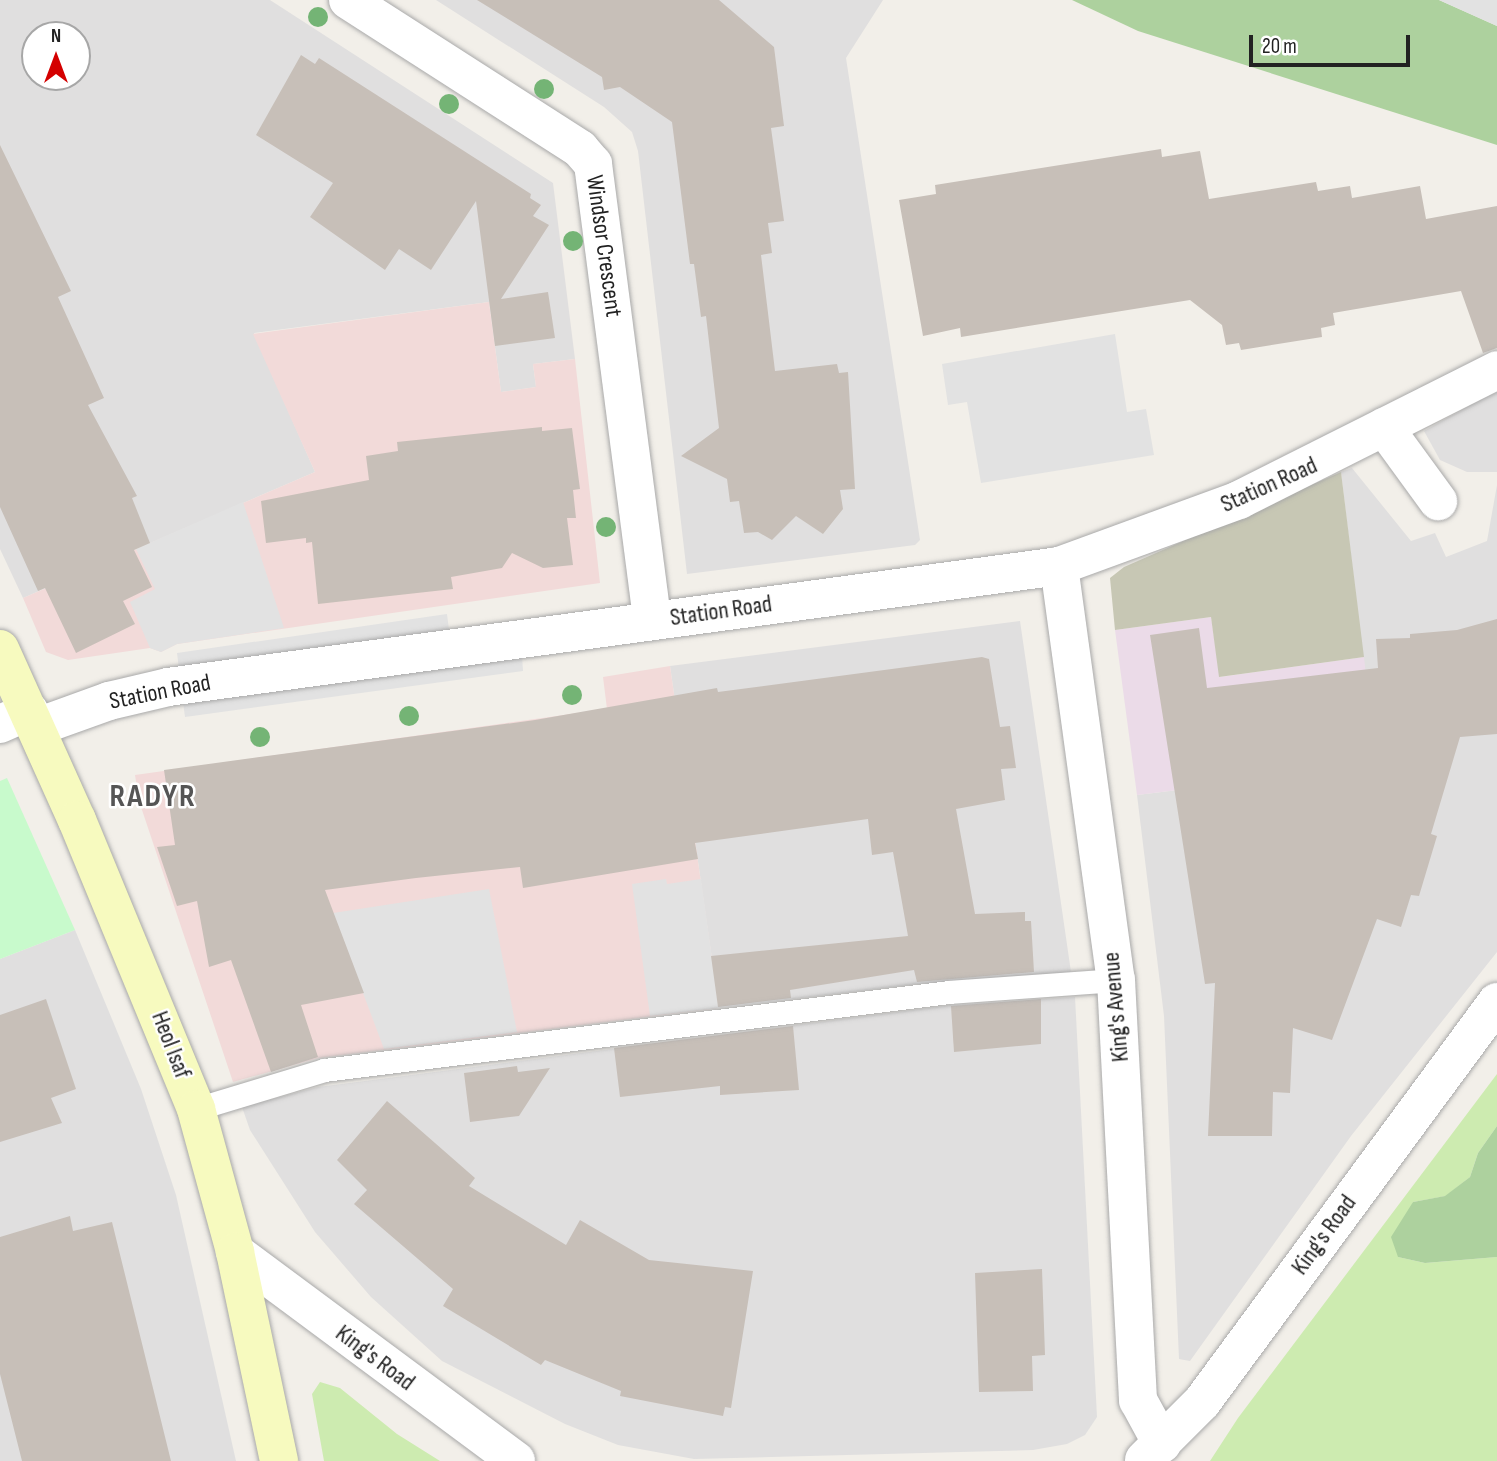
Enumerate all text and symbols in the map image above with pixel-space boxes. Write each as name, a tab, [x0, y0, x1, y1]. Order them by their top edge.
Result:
north arrow	[21, 21, 91, 91]
scale bar	[1252, 21, 1413, 65]
text: N	[51, 25, 61, 48]
text: 20 m	[1262, 34, 1297, 59]
street label: Windsor Crescent	[580, 173, 628, 319]
street label: Station Road	[1216, 451, 1322, 519]
street label: Station Road	[668, 590, 774, 632]
street label: Station Road	[107, 668, 213, 716]
district label: RADYR	[110, 778, 196, 816]
street label: King's Avenue	[1097, 951, 1135, 1063]
street label: Heol Isaf	[145, 1007, 197, 1083]
street label: King's Road	[1285, 1190, 1363, 1280]
street label: King's Road	[330, 1319, 420, 1397]

